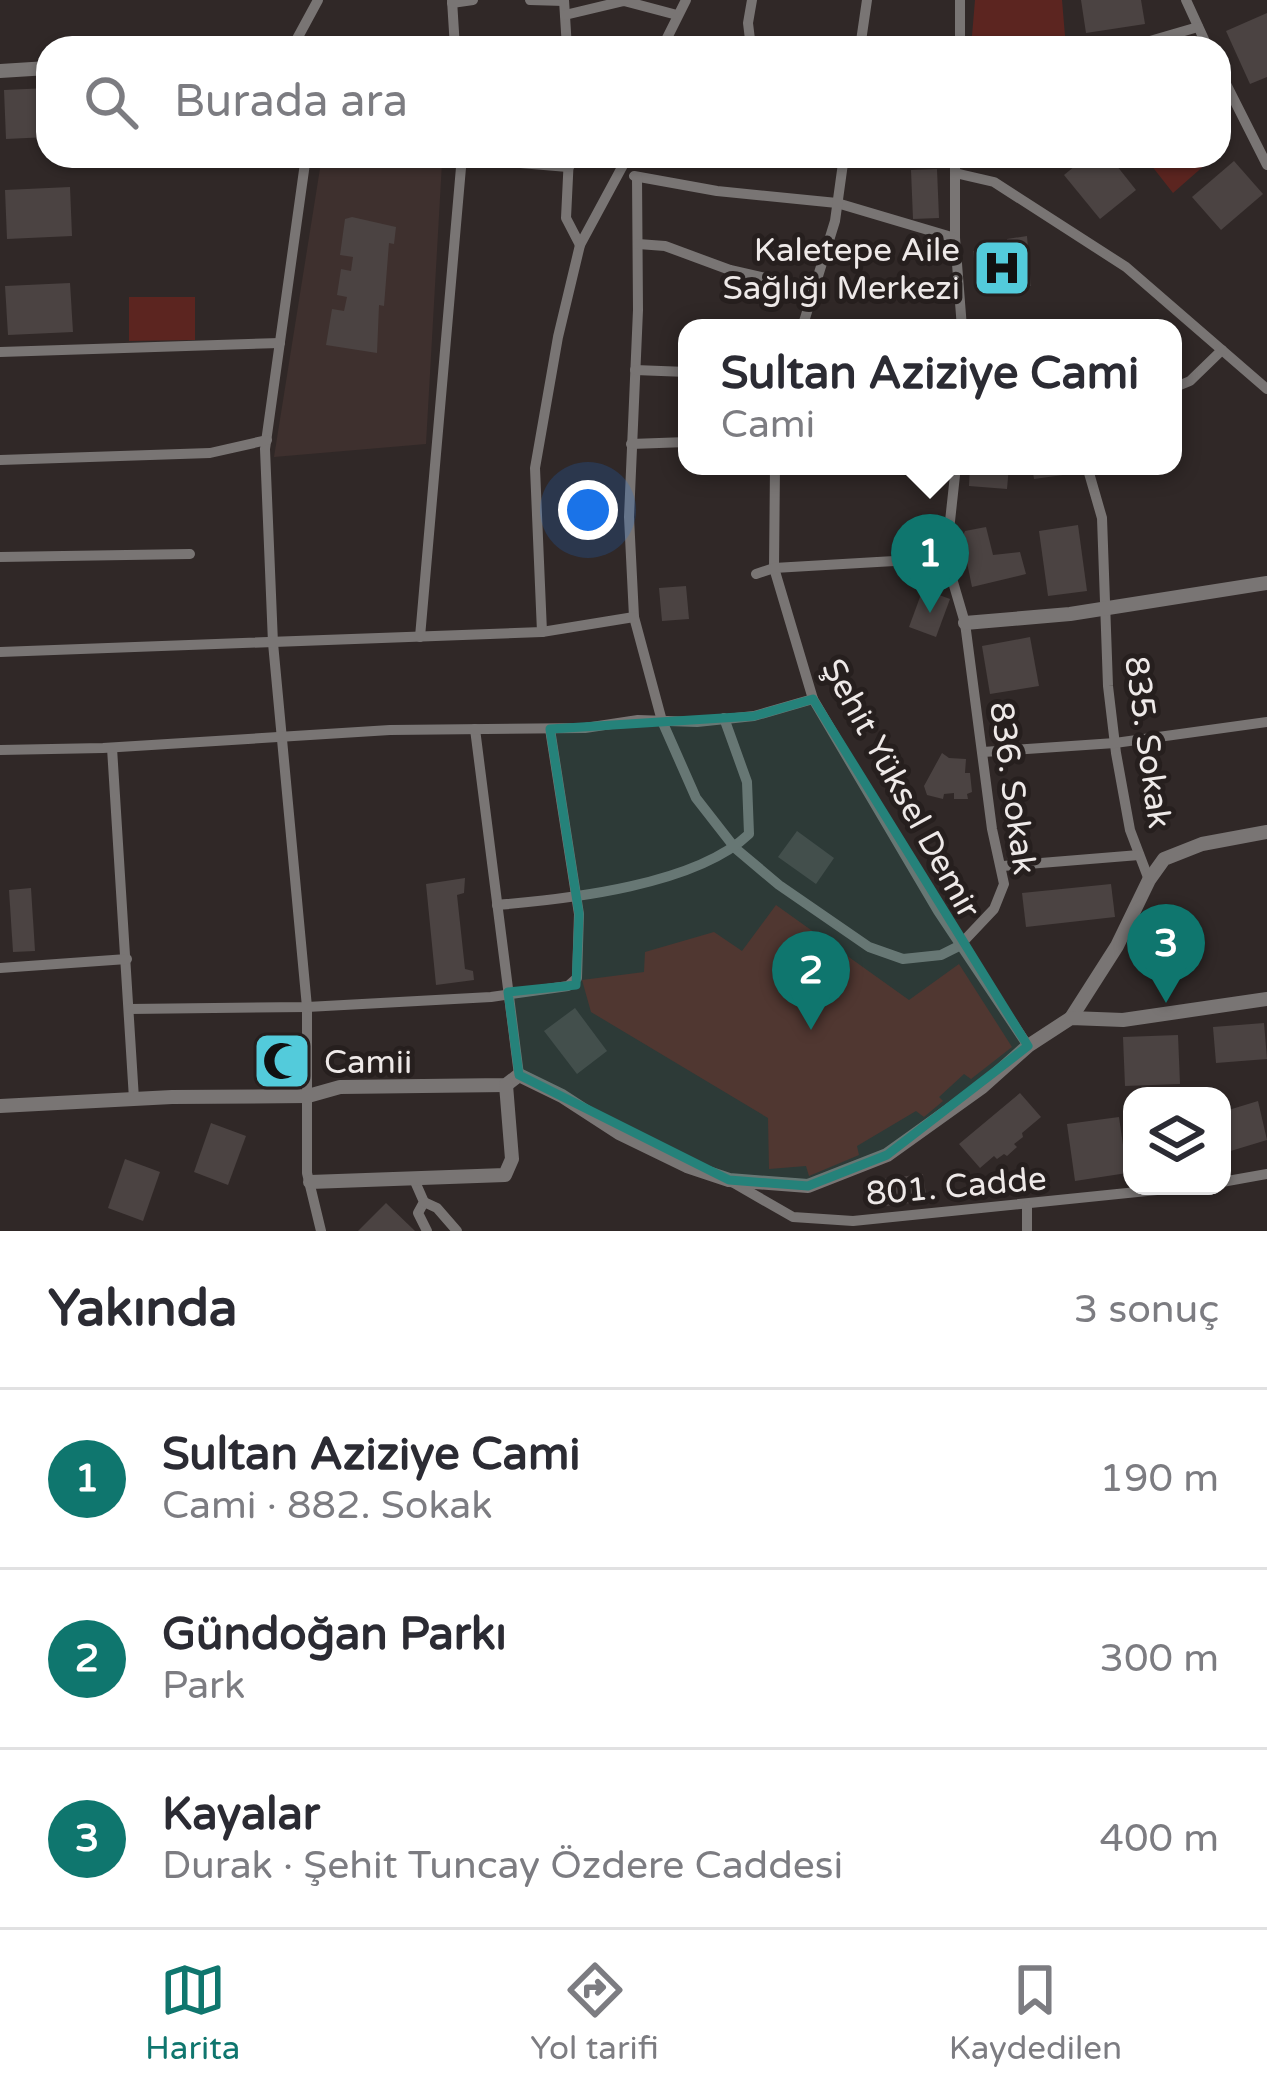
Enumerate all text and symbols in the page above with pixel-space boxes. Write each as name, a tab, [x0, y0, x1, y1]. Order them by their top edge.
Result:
search box	[36, 36, 1231, 168]
icon: search	[78, 69, 144, 135]
text: Burada ara	[174, 75, 408, 129]
place label: Kaletepe Aile Sağlığı Merkezi	[722, 231, 960, 308]
hospital icon: Kaletepe Aile Sağlığı Merkezi	[971, 237, 1033, 299]
popup	[678, 319, 1182, 475]
text: Sultan Aziziye Cami	[721, 347, 1139, 401]
text: Cami	[721, 401, 815, 448]
your location	[558, 480, 618, 540]
pin: 1	[891, 514, 969, 613]
street label: Şehit Yüksel Demir	[813, 652, 988, 926]
street label: 835. Sokak	[1116, 654, 1179, 831]
street label: 836. Sokak	[981, 699, 1044, 877]
pin: 3	[1127, 904, 1205, 1003]
pin: 2	[772, 931, 850, 1030]
mosque icon: Camii	[251, 1030, 313, 1092]
place label: Camii	[324, 1043, 412, 1082]
map controls	[1123, 1087, 1231, 1195]
button: layers	[1123, 1087, 1231, 1195]
street label: 801. Cadde	[864, 1159, 1048, 1214]
text: Yakında	[48, 1278, 238, 1340]
text: 3 sonuç	[1074, 1286, 1219, 1333]
text: Sultan Aziziye Cami	[162, 1428, 580, 1482]
text: 1	[75, 1455, 99, 1502]
text: 190 m	[1100, 1455, 1219, 1502]
text: Cami · 882. Sokak	[162, 1482, 493, 1529]
text: Gündoğan Parkı	[162, 1608, 507, 1662]
text: 2	[75, 1635, 99, 1682]
text: 300 m	[1100, 1635, 1219, 1682]
text: Park	[162, 1662, 245, 1709]
text: Kayalar	[162, 1788, 320, 1842]
text: 3	[75, 1815, 99, 1862]
text: 400 m	[1100, 1815, 1219, 1862]
text: Durak · Şehit Tuncay Özdere Caddesi	[162, 1842, 843, 1889]
tab: Harita	[145, 1957, 240, 2068]
tab: Yol tarifi	[530, 1957, 659, 2068]
tab: Kaydedilen	[949, 1957, 1122, 2068]

